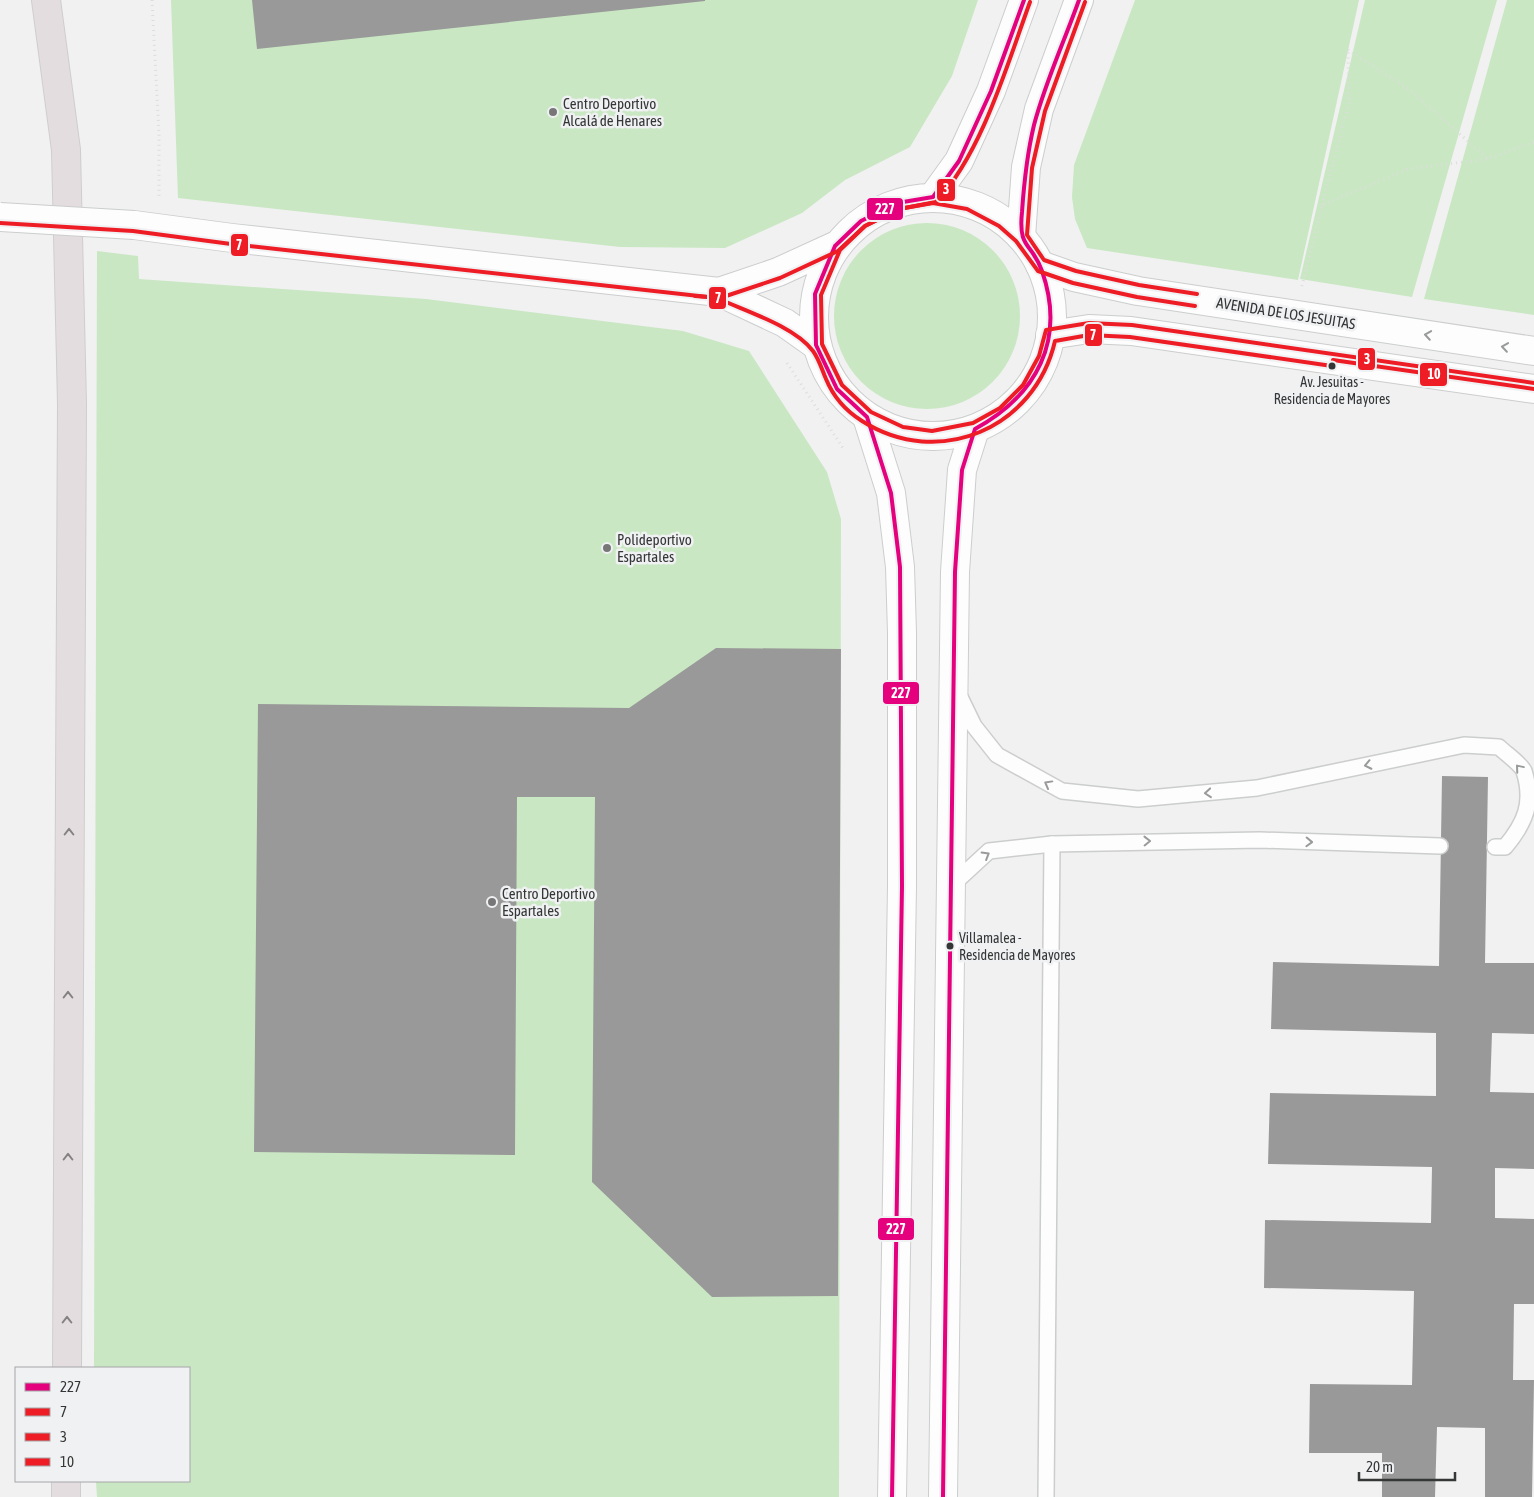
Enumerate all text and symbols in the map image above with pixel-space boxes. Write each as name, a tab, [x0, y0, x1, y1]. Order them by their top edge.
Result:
place label: Centro Deportivo Alcalá de Henares	[563, 95, 662, 129]
marker: Centro Deportivo Alcalá de Henares	[547, 106, 559, 118]
line badge: 3	[936, 178, 956, 202]
text: 3	[943, 181, 949, 197]
line badge: 227	[866, 197, 904, 221]
text: 227	[875, 201, 895, 217]
line badge: 7	[230, 233, 249, 257]
text: 7	[236, 237, 242, 253]
line badge: 7	[708, 286, 727, 310]
text: 7	[715, 290, 721, 306]
street label: AVENIDA DE LOS JESUITAS	[1215, 294, 1357, 332]
line badge: 7	[1084, 323, 1103, 347]
text: 7	[1090, 327, 1096, 343]
one-way arrow	[1424, 330, 1432, 341]
one-way arrow	[1501, 342, 1509, 353]
line badge: 3	[1357, 347, 1376, 371]
text: 3	[1364, 351, 1370, 367]
marker: Av. Jesuitas - Residencia de Mayores	[1327, 361, 1337, 371]
line badge: 10	[1419, 362, 1448, 387]
text: 10	[1427, 366, 1441, 382]
place label: Av. Jesuitas - Residencia de Mayores	[1274, 374, 1390, 407]
place label: Polideportivo Espartales	[617, 531, 692, 565]
marker: Polideportivo Espartales	[601, 542, 613, 554]
line badge: 227	[882, 681, 920, 705]
text: 227	[891, 685, 911, 701]
one-way arrow	[1363, 759, 1372, 770]
one-way arrow	[1516, 764, 1525, 773]
one-way arrow	[1045, 780, 1054, 790]
one-way arrow	[1204, 787, 1212, 798]
one-way arrow	[64, 828, 74, 836]
one-way arrow	[1144, 836, 1151, 846]
one-way arrow	[1306, 836, 1314, 847]
one-way arrow	[981, 852, 990, 862]
place label: Centro Deportivo Espartales	[502, 885, 595, 919]
marker: Centro Deportivo Espartales	[486, 896, 498, 908]
place label: Villamalea - Residencia de Mayores	[959, 930, 1076, 963]
marker: Villamalea - Residencia de Mayores	[945, 941, 955, 951]
one-way arrow	[63, 990, 74, 998]
one-way arrow	[62, 1153, 73, 1161]
line badge: 227	[877, 1217, 915, 1241]
text: 227	[886, 1221, 906, 1237]
one-way arrow	[62, 1315, 72, 1323]
legend	[15, 1367, 190, 1482]
text: 227	[60, 1378, 81, 1395]
text: 7	[60, 1403, 67, 1420]
text: 3	[60, 1428, 67, 1445]
scale bar	[1359, 1450, 1455, 1482]
text: 10	[60, 1453, 74, 1470]
text: 20 m	[1366, 1458, 1393, 1475]

